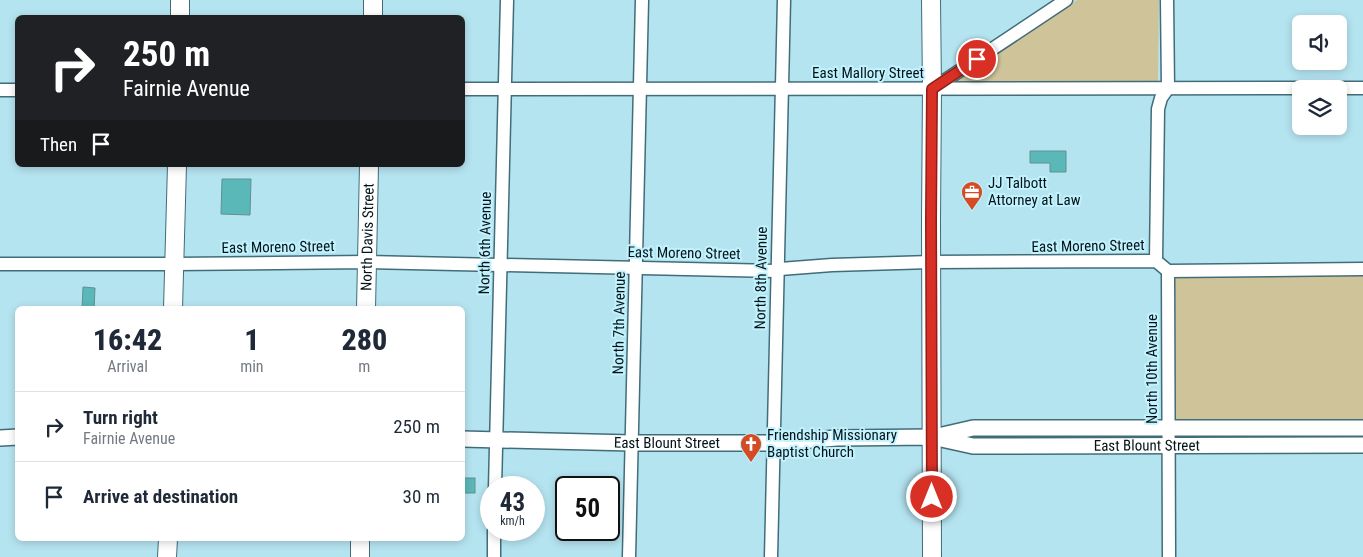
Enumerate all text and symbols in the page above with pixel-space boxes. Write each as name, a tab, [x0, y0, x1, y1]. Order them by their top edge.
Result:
map controls	[1292, 15, 1347, 135]
button: sound	[1292, 15, 1347, 70]
text: 250 m	[123, 34, 210, 75]
icon: right	[40, 35, 105, 100]
pin	[956, 38, 998, 80]
icon: arrive	[963, 45, 991, 73]
street label: East Mallory Street	[812, 64, 924, 82]
text: Fairnie Avenue	[123, 76, 250, 101]
button: layers	[1292, 80, 1347, 135]
icon: arrive	[87, 130, 115, 158]
text: Then	[40, 133, 77, 156]
place label: JJ Talbott Attorney at Law	[988, 174, 1081, 209]
office icon: JJ Talbott Attorney at Law	[960, 180, 984, 211]
street label: North Davis Street	[357, 183, 378, 291]
street label: North 6th Avenue	[475, 192, 495, 294]
street label: North 8th Avenue	[751, 227, 771, 329]
street label: East Moreno Street	[1031, 236, 1145, 256]
street label: East Moreno Street	[221, 237, 335, 257]
street label: East Moreno Street	[627, 243, 741, 263]
street label: North 7th Avenue	[609, 272, 629, 374]
street label: North 10th Avenue	[1143, 314, 1161, 424]
text: 16:42	[93, 322, 162, 357]
text: 1	[244, 322, 259, 357]
text: 280	[341, 322, 387, 357]
text: Arrival	[107, 357, 148, 376]
text: min	[240, 357, 264, 376]
text: m	[358, 357, 370, 376]
text: Turn right	[83, 406, 158, 429]
icon: right	[40, 413, 68, 441]
text: 250 m	[393, 415, 440, 438]
place label: Friendship Missionary Baptist Church	[767, 426, 897, 461]
text: Fairnie Avenue	[83, 429, 175, 448]
church icon: Friendship Missionary Baptist Church	[739, 432, 763, 463]
street label: East Blount Street	[614, 434, 720, 452]
street label: East Blount Street	[1094, 436, 1200, 455]
position arrow	[905, 470, 957, 522]
speed limit sign: 50	[555, 476, 620, 541]
icon: arrive	[40, 483, 68, 511]
text: Arrive at destination	[83, 485, 238, 508]
text: 30 m	[403, 485, 440, 508]
text: 43	[500, 488, 525, 517]
text: km/h	[500, 514, 525, 528]

